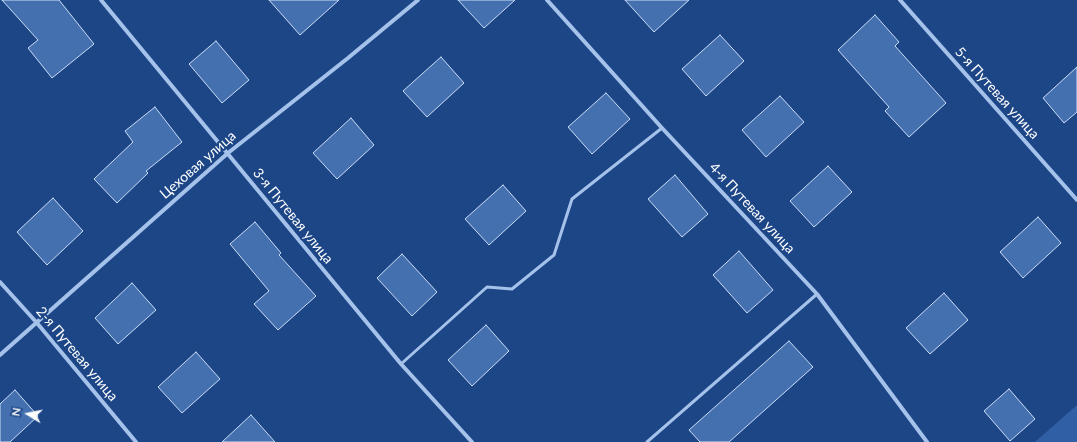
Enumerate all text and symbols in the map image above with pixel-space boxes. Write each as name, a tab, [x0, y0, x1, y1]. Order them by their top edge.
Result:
street label: 5-я Путевая улица	[951, 44, 1043, 142]
street label: Цеховая улица	[157, 127, 239, 203]
street label: 4-я Путевая улица	[706, 159, 798, 257]
street label: 3-я Путевая улица	[249, 165, 337, 267]
street label: 2-я Путевая улица	[33, 303, 121, 405]
north arrow	[8, 394, 48, 434]
text: N	[9, 407, 23, 417]

